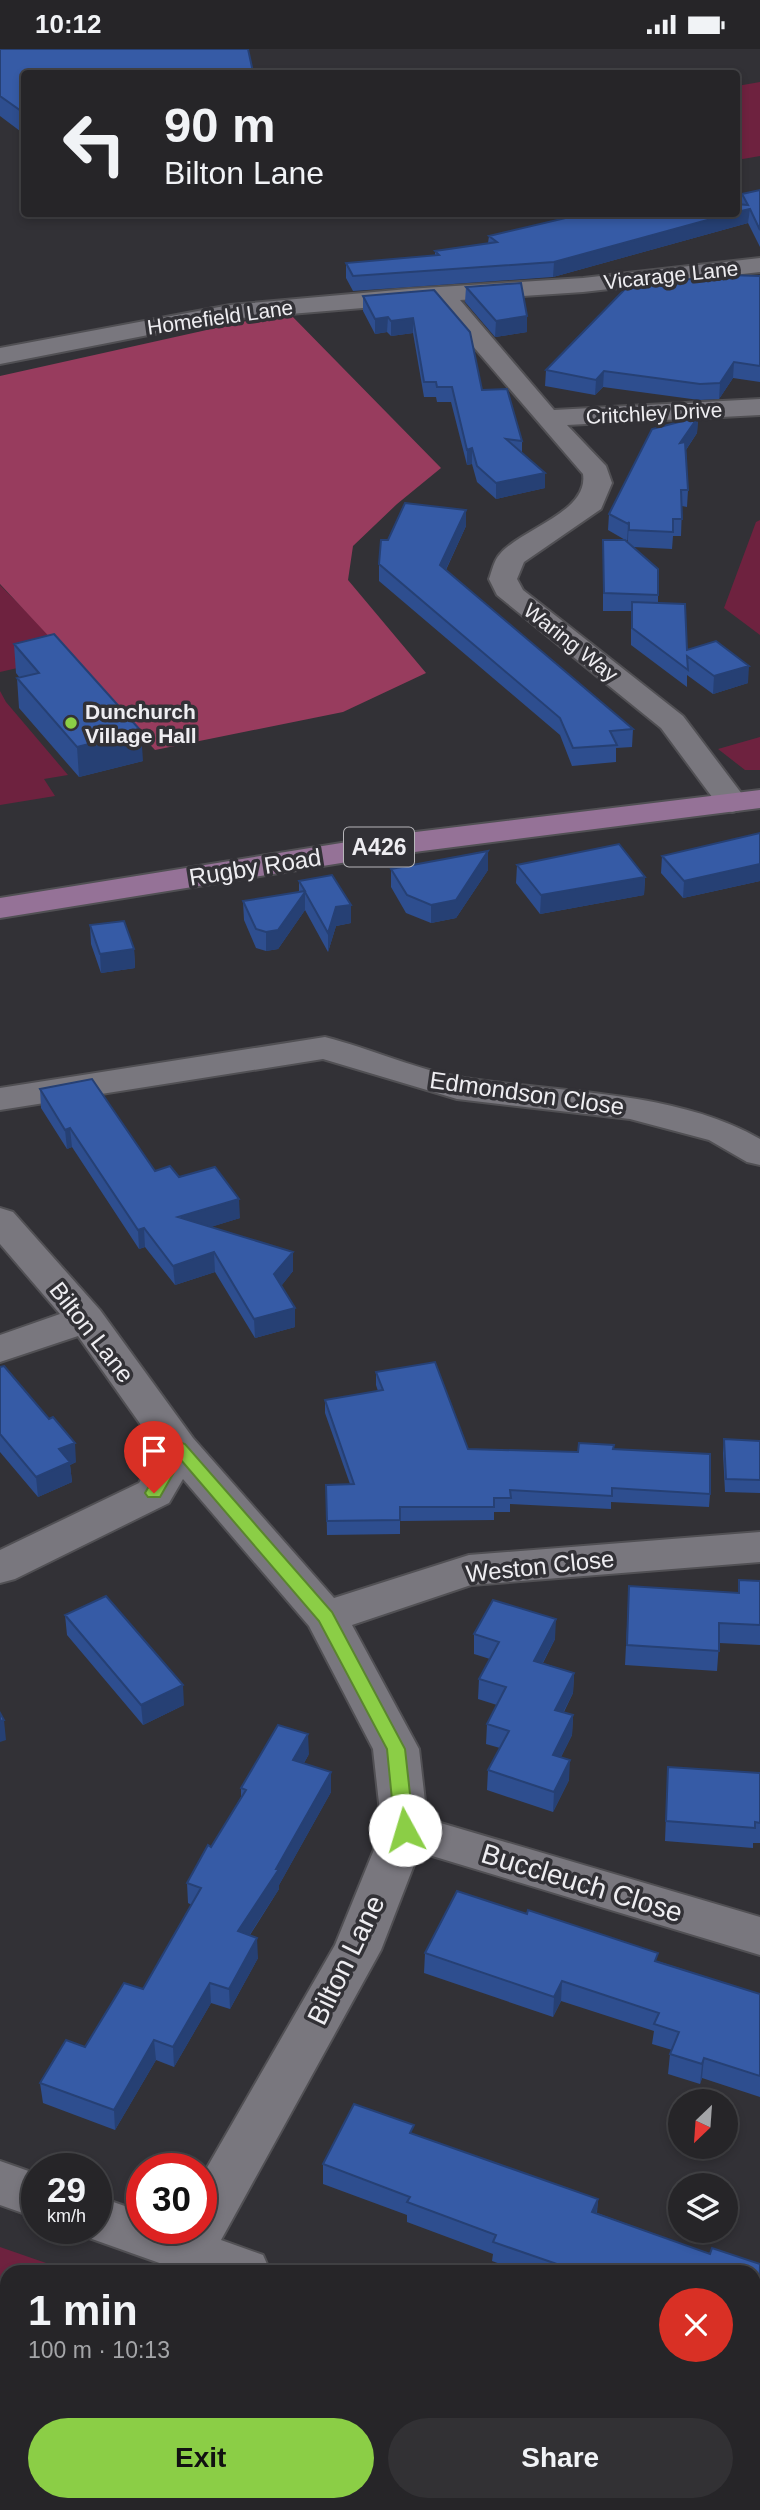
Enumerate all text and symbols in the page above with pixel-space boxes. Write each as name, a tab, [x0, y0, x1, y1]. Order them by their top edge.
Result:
text: 10:12	[35, 9, 102, 39]
icon: left	[49, 98, 140, 189]
text: 90 m	[164, 98, 276, 152]
text: Bilton Lane	[164, 155, 324, 191]
street label: Vicarage Lane	[603, 257, 739, 293]
street label: Homefield Lane	[146, 295, 294, 339]
street label: Critchley Drive	[585, 398, 723, 428]
street label: Waring Way	[519, 598, 623, 686]
place label: Dunchurch Village Hall	[85, 700, 197, 747]
marker: Dunchurch Village Hall	[63, 715, 79, 731]
road number: A426	[344, 827, 414, 867]
street label: Rugby Road	[187, 843, 323, 891]
street label: Edmondson Close	[428, 1066, 626, 1120]
street label: Bilton Lane	[44, 1276, 140, 1388]
pin	[124, 1421, 184, 1493]
icon: arrive	[135, 1432, 173, 1470]
street label: Weston Close	[465, 1545, 615, 1587]
position arrow	[368, 1793, 442, 1867]
street label: Buccleuch Close	[478, 1838, 686, 1928]
street label: Bilton Lane	[301, 1890, 391, 2030]
north arrow	[668, 2089, 738, 2159]
map controls	[668, 2089, 738, 2243]
speed limit sign: 30	[126, 2153, 217, 2244]
text: 29	[47, 2170, 86, 2209]
button: layers	[668, 2173, 738, 2243]
text: km/h	[47, 2206, 86, 2226]
text: 1 min	[28, 2287, 138, 2334]
button: close	[659, 2288, 733, 2362]
text: 100 m · 10:13	[28, 2337, 170, 2363]
button: Exit	[28, 2418, 374, 2498]
button: Share	[388, 2418, 733, 2498]

